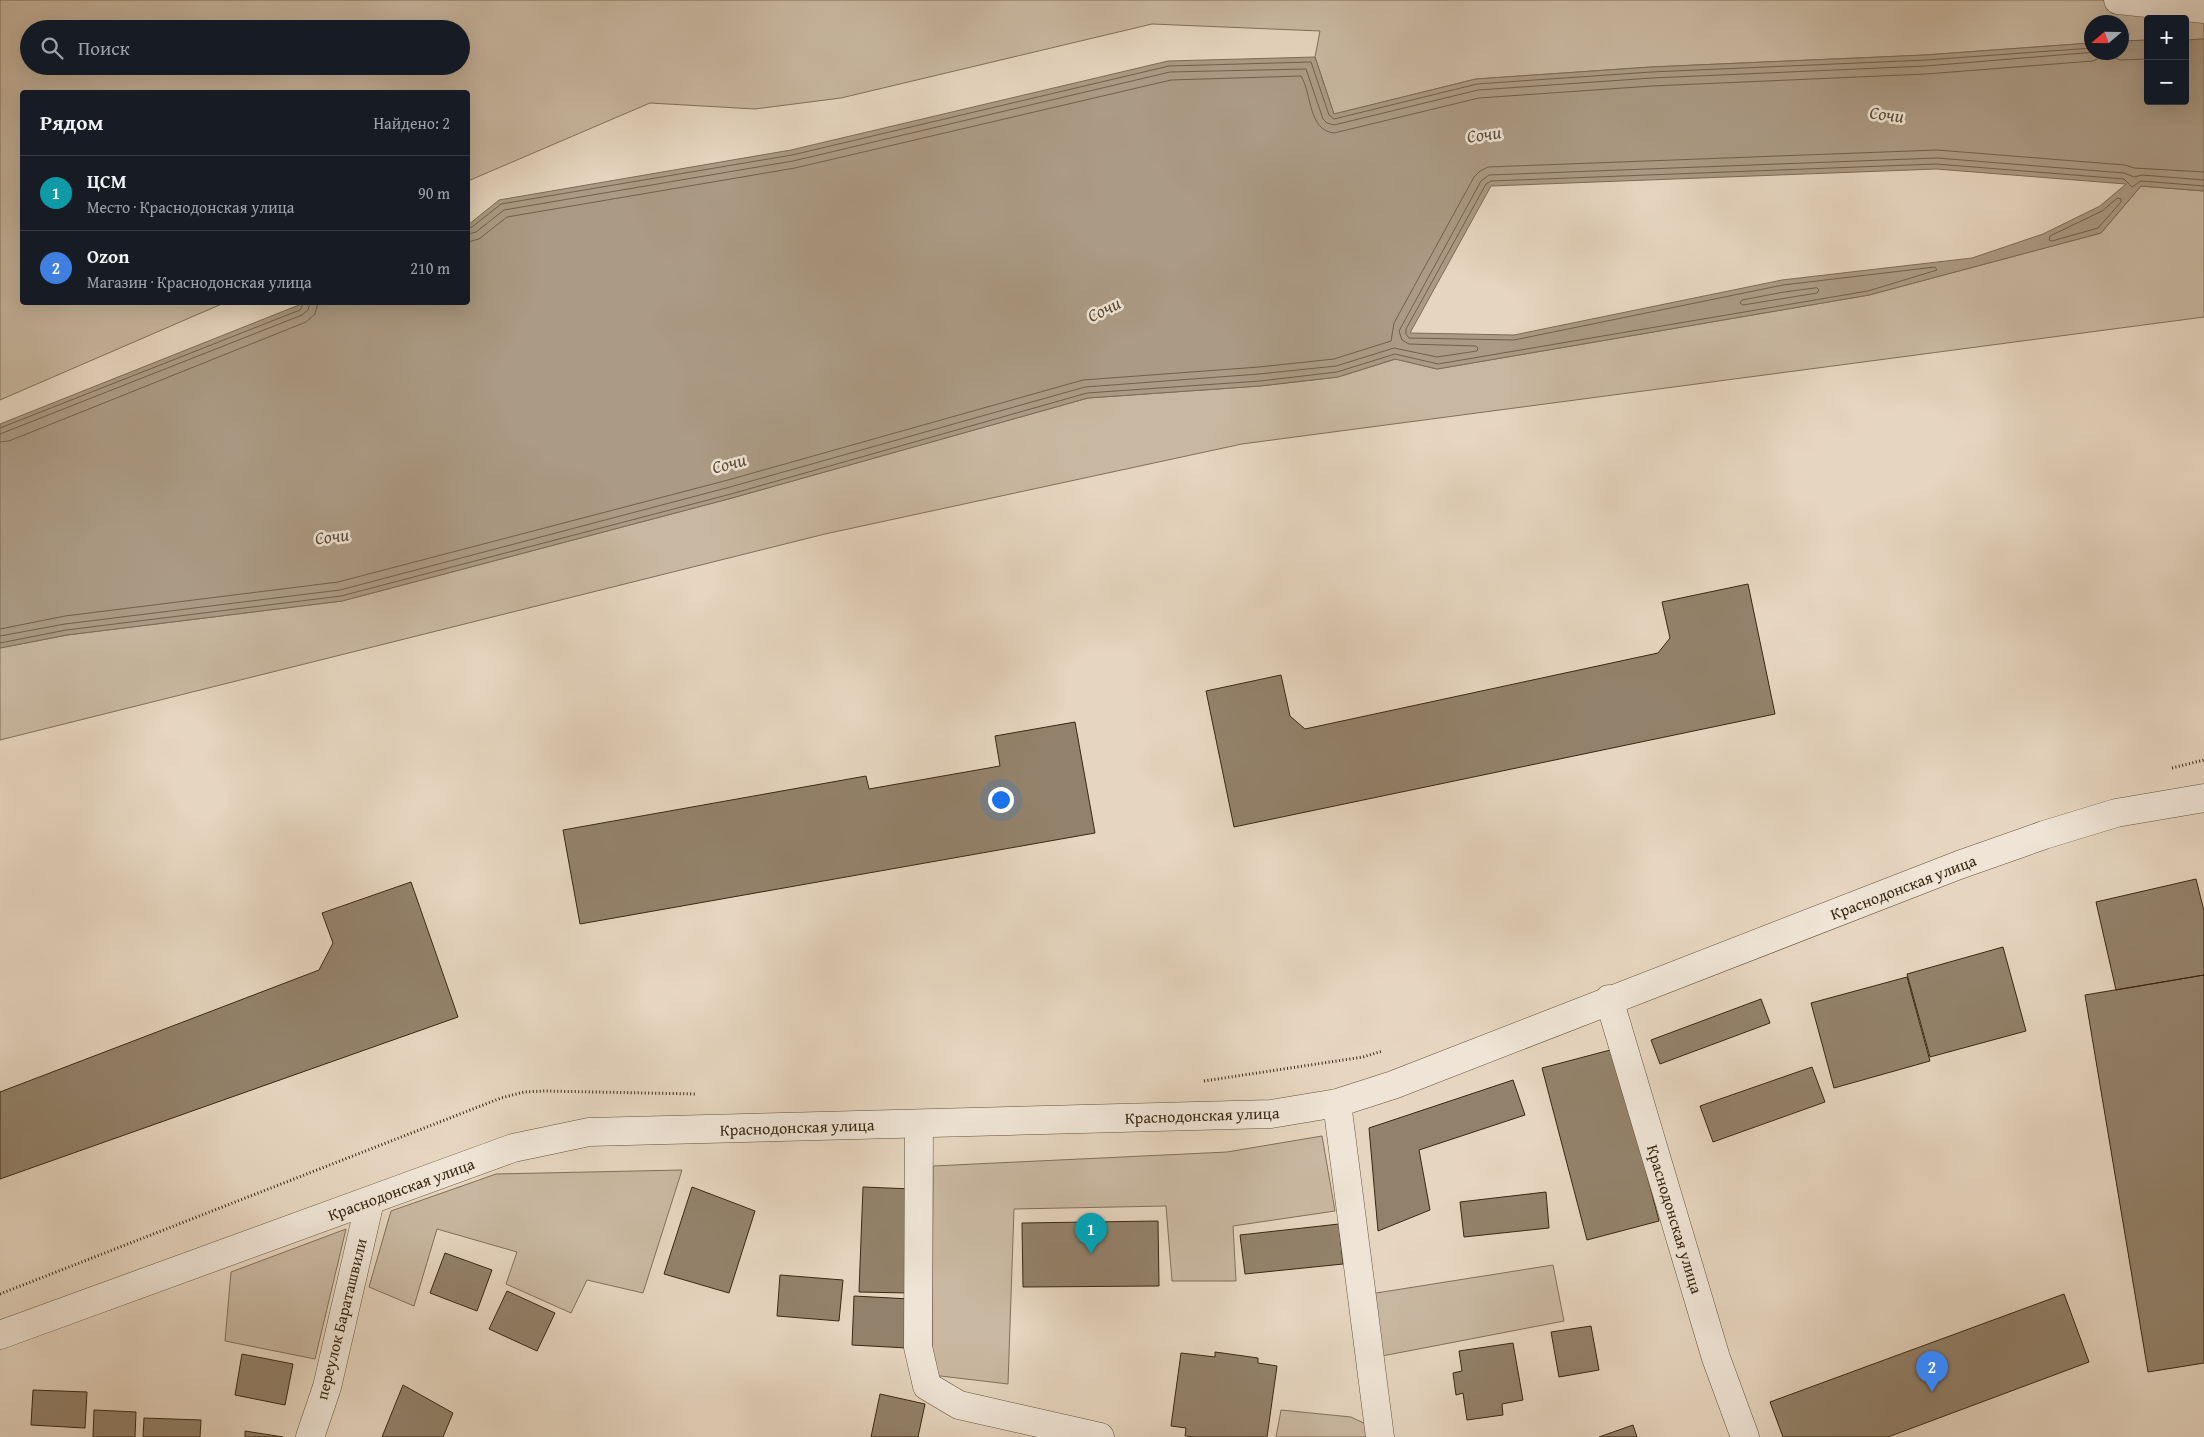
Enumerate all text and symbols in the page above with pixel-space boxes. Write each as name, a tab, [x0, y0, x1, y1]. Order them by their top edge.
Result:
north arrow	[2084, 15, 2129, 60]
map controls	[2144, 15, 2189, 105]
button: +	[2144, 15, 2189, 60]
search box	[20, 20, 470, 75]
icon: search	[38, 34, 66, 62]
text: Поиск	[78, 34, 130, 62]
button: −	[2144, 60, 2189, 105]
water label: Сочи	[1868, 99, 1906, 129]
text: Рядом	[40, 107, 103, 138]
text: Найдено: 2	[373, 111, 450, 135]
water label: Сочи	[1465, 118, 1503, 150]
text: ЦСМ	[87, 167, 127, 195]
text: 1	[52, 181, 60, 205]
text: 90 m	[418, 181, 450, 205]
text: Место · Краснодонская улица	[87, 195, 294, 219]
text: Ozon	[87, 242, 129, 270]
text: 2	[52, 256, 60, 280]
text: 210 m	[410, 256, 450, 280]
text: Магазин · Краснодонская улица	[87, 270, 312, 294]
water label: Сочи	[1083, 289, 1125, 329]
water label: Сочи	[709, 446, 749, 480]
water label: Сочи	[313, 521, 351, 551]
your location	[988, 787, 1014, 813]
street label: Краснодонская улица	[1827, 848, 1980, 926]
street label: Краснодонская улица	[1124, 1100, 1280, 1130]
street label: Краснодонская улица	[719, 1112, 875, 1142]
street label: Краснодонская улица	[1641, 1142, 1709, 1297]
street label: Краснодонская улица	[324, 1151, 478, 1227]
pin: 1	[1075, 1213, 1107, 1254]
street label: переулок Бараташвили	[309, 1235, 373, 1402]
pin: 2	[1916, 1351, 1948, 1392]

